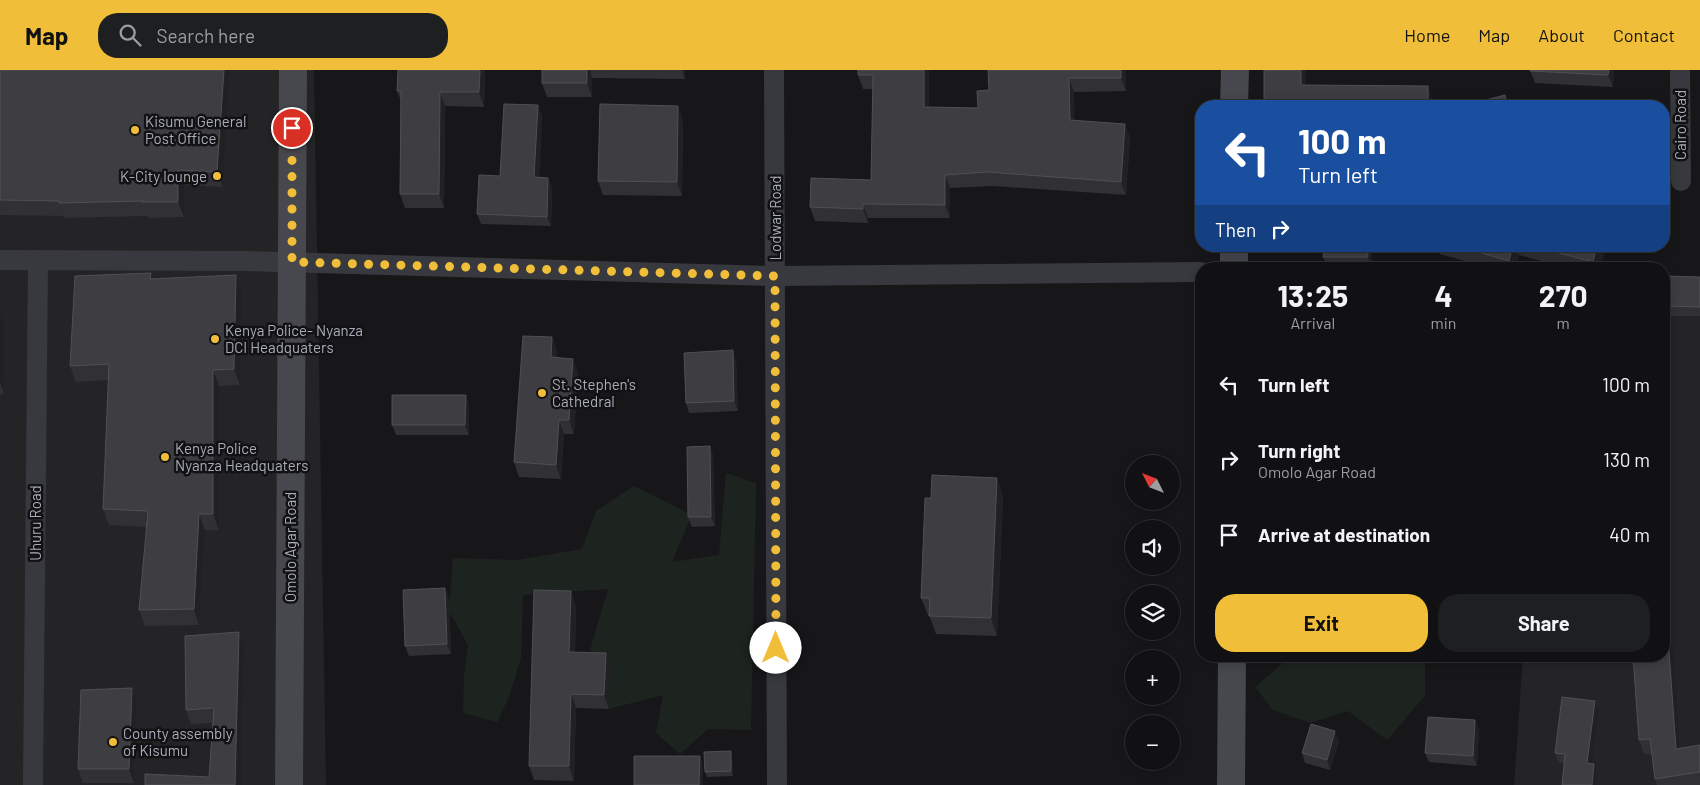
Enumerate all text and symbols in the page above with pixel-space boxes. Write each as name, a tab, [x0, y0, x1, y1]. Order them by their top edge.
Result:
search box	[98, 13, 448, 58]
text: Map	[25, 21, 68, 50]
icon: search	[116, 21, 144, 49]
text: Search here	[156, 24, 255, 47]
text: Home	[1404, 24, 1450, 46]
text: Map	[1478, 24, 1510, 46]
text: About	[1538, 24, 1585, 46]
text: Contact	[1613, 24, 1675, 46]
street label: Cairo Road	[1671, 90, 1689, 160]
pin	[271, 107, 313, 149]
place label: Kisumu General Post Office	[145, 112, 246, 147]
icon: arrive	[278, 114, 306, 142]
text: 100 m	[1298, 119, 1387, 161]
icon: left	[1215, 120, 1280, 185]
marker: Kisumu General Post Office	[129, 124, 141, 136]
text: Turn left	[1298, 161, 1378, 187]
place label: K-City lounge	[120, 167, 207, 185]
marker: K-City lounge	[211, 170, 223, 182]
street label: Lodwar Road	[766, 176, 784, 260]
icon: right	[1266, 215, 1294, 243]
text: Then	[1215, 218, 1256, 241]
text: 13:25	[1277, 277, 1348, 313]
text: 4	[1434, 277, 1453, 313]
text: 270	[1539, 277, 1588, 313]
text: Arrival	[1290, 313, 1335, 332]
text: min	[1431, 313, 1456, 332]
text: m	[1557, 313, 1570, 332]
place label: Kenya Police- Nyanza DCI Headquaters	[225, 321, 363, 356]
marker: Kenya Police- Nyanza DCI Headquaters	[209, 333, 221, 345]
icon: left	[1215, 371, 1243, 399]
text: Turn left	[1258, 373, 1329, 396]
text: 100 m	[1602, 373, 1650, 396]
place label: St. Stephen's Cathedral	[552, 375, 636, 410]
marker: St. Stephen's Cathedral	[536, 387, 548, 399]
place label: Kenya Police Nyanza Headquaters	[175, 439, 308, 474]
text: Turn right	[1258, 439, 1340, 462]
icon: right	[1215, 446, 1243, 474]
text: 130 m	[1603, 448, 1650, 471]
marker: Kenya Police Nyanza Headquaters	[159, 451, 171, 463]
north arrow	[1125, 455, 1180, 510]
map controls	[1125, 455, 1180, 770]
text: Omolo Agar Road	[1258, 462, 1376, 481]
street label: Uhuru Road	[26, 485, 44, 561]
street label: Omolo Agar Road	[281, 492, 299, 602]
button: sound	[1125, 520, 1180, 575]
icon: arrive	[1215, 521, 1243, 549]
text: Arrive at destination	[1258, 523, 1430, 546]
text: 40 m	[1609, 523, 1650, 546]
button: layers	[1125, 585, 1180, 640]
button: Exit	[1215, 594, 1428, 652]
button: Share	[1438, 594, 1650, 652]
position arrow	[749, 621, 801, 673]
button: +	[1125, 650, 1180, 705]
button: −	[1125, 715, 1180, 770]
place label: County assembly of Kisumu	[123, 724, 233, 759]
marker: County assembly of Kisumu	[107, 736, 119, 748]

